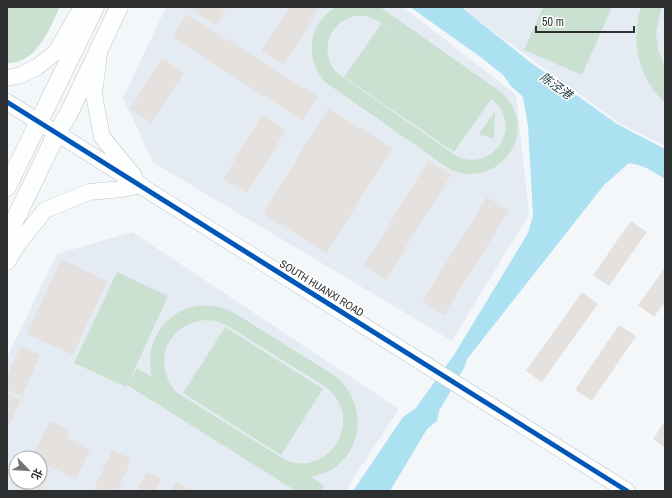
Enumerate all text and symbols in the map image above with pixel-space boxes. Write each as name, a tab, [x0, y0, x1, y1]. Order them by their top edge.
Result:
scale bar	[536, 8, 634, 34]
text: 50 m	[542, 14, 564, 30]
water label: 陈泾港	[537, 69, 577, 104]
street label: SOUTH HUANXI ROAD	[277, 256, 367, 320]
north arrow	[8, 450, 48, 490]
text: 北	[28, 466, 46, 482]

